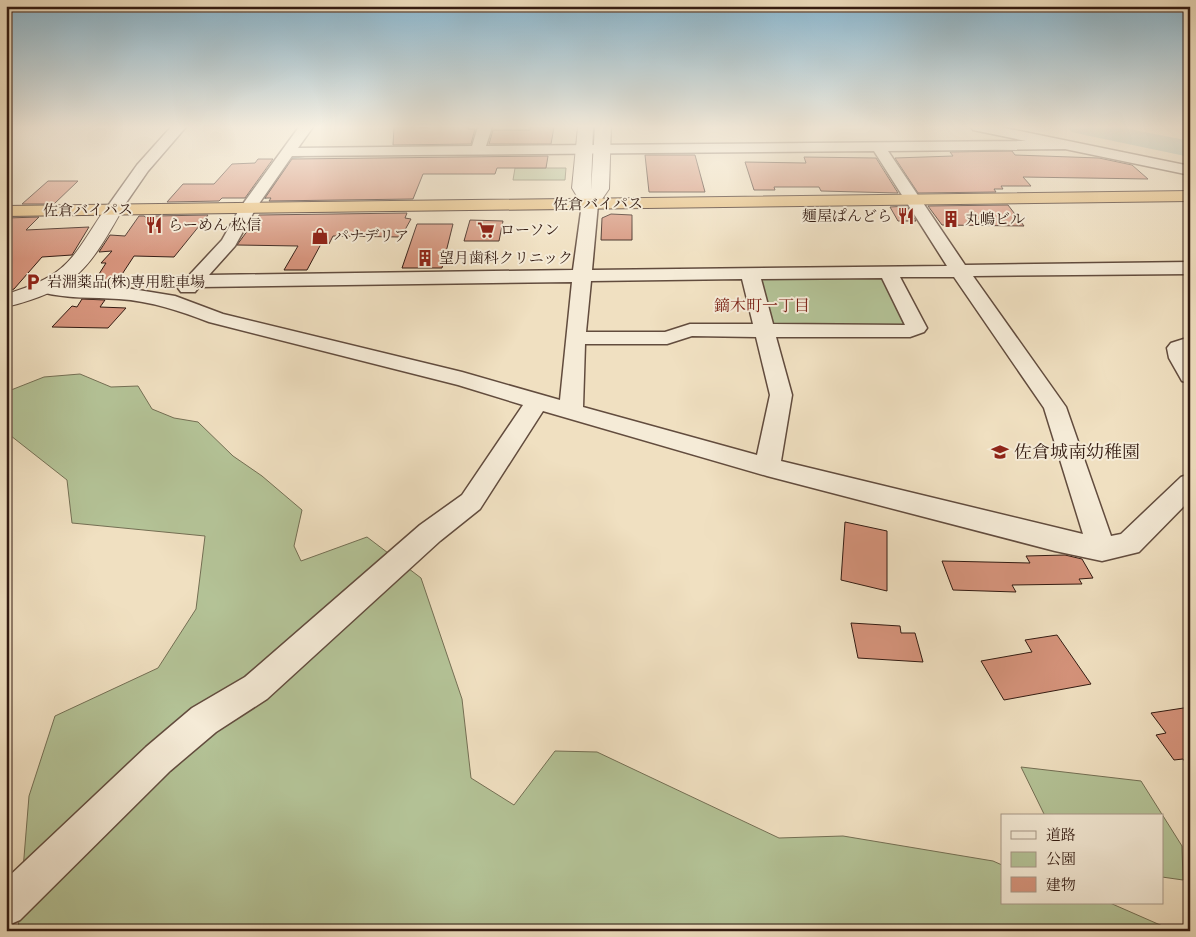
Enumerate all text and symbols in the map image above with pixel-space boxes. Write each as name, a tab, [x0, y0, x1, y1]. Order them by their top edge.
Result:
street label: 佐倉バイパス	[553, 193, 643, 215]
street label: 佐倉バイパス	[43, 199, 133, 221]
place label: 麺屋ぱんどら	[802, 206, 892, 226]
restaurant icon: 麺屋ぱんどら	[896, 206, 916, 226]
building icon: 丸嶋ビル	[941, 209, 961, 229]
place label: 丸嶋ビル	[965, 209, 1025, 229]
restaurant icon: らーめん 松信	[144, 215, 164, 235]
place label: らーめん 松信	[168, 215, 261, 235]
supermarket icon: ローソン	[476, 220, 496, 240]
place label: ローソン	[500, 220, 559, 240]
shop icon: パナデリア	[310, 226, 330, 246]
place label: パナデリア	[334, 226, 409, 246]
building icon: 望月歯科クリニック	[415, 248, 435, 268]
place label: 望月歯科クリニック	[439, 248, 573, 268]
parking icon: 岩淵薬品(株)専用駐車場	[23, 272, 43, 292]
place label: 岩淵薬品(株)専用駐車場	[47, 272, 205, 292]
district label: 鏑木町一丁目	[714, 295, 810, 317]
place label: 佐倉城南幼稚園	[1014, 440, 1140, 464]
school or university icon: 佐倉城南幼稚園	[990, 442, 1010, 462]
legend	[1001, 814, 1164, 904]
text: 道路	[1046, 825, 1076, 845]
text: 公園	[1046, 849, 1076, 869]
text: 建物	[1046, 875, 1076, 895]

